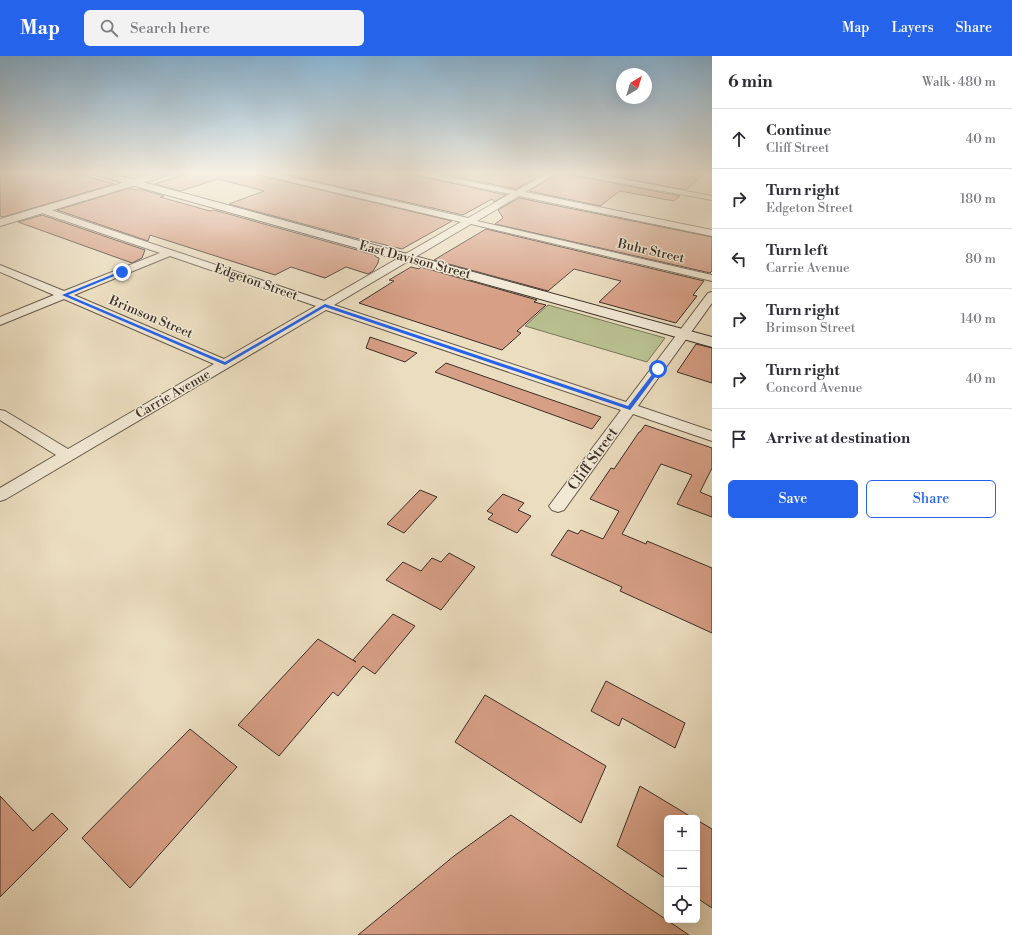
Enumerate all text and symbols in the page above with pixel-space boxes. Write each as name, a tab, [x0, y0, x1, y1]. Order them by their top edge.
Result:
search box	[84, 10, 364, 46]
text: Map	[20, 16, 60, 40]
icon: search	[98, 17, 120, 39]
text: Search here	[130, 19, 210, 38]
text: Map	[842, 19, 869, 37]
text: Layers	[891, 19, 934, 37]
text: Share	[956, 19, 992, 37]
north arrow	[616, 68, 652, 104]
text: 6 min	[728, 71, 773, 93]
text: Walk · 480 m	[922, 74, 996, 90]
text: Continue	[766, 121, 831, 140]
icon: ahead	[728, 128, 750, 150]
text: 40 m	[966, 131, 996, 147]
text: Cliff Street	[766, 140, 829, 156]
text: Turn right	[766, 181, 840, 200]
icon: right	[728, 188, 750, 210]
text: 180 m	[960, 191, 996, 207]
text: Edgeton Street	[766, 200, 853, 216]
street label: Buhr Street	[615, 235, 686, 267]
street label: East Davison Street	[358, 237, 473, 283]
text: Turn left	[766, 241, 828, 260]
icon: left	[728, 248, 750, 270]
text: 80 m	[965, 251, 996, 267]
street label: Edgeton Street	[212, 260, 300, 304]
text: Carrie Avenue	[766, 260, 850, 276]
route end	[113, 263, 131, 281]
street label: Brimson Street	[106, 292, 196, 342]
text: Turn right	[766, 301, 840, 320]
icon: right	[728, 308, 750, 330]
text: 140 m	[960, 311, 996, 327]
text: Brimson Street	[766, 320, 855, 336]
route start	[649, 360, 667, 378]
text: Turn right	[766, 361, 840, 380]
street label: Carrie Avenue	[133, 366, 214, 422]
icon: right	[728, 368, 750, 390]
text: 40 m	[966, 371, 996, 387]
text: Concord Avenue	[766, 380, 862, 396]
street label: Cliff Street	[564, 423, 623, 494]
icon: arrive	[728, 428, 750, 450]
text: Arrive at destination	[766, 429, 910, 448]
button: Save	[728, 480, 858, 518]
button: Share	[866, 480, 996, 518]
map controls	[664, 815, 700, 923]
button: +	[664, 815, 700, 851]
button: −	[664, 851, 700, 887]
button: locate	[664, 887, 700, 923]

